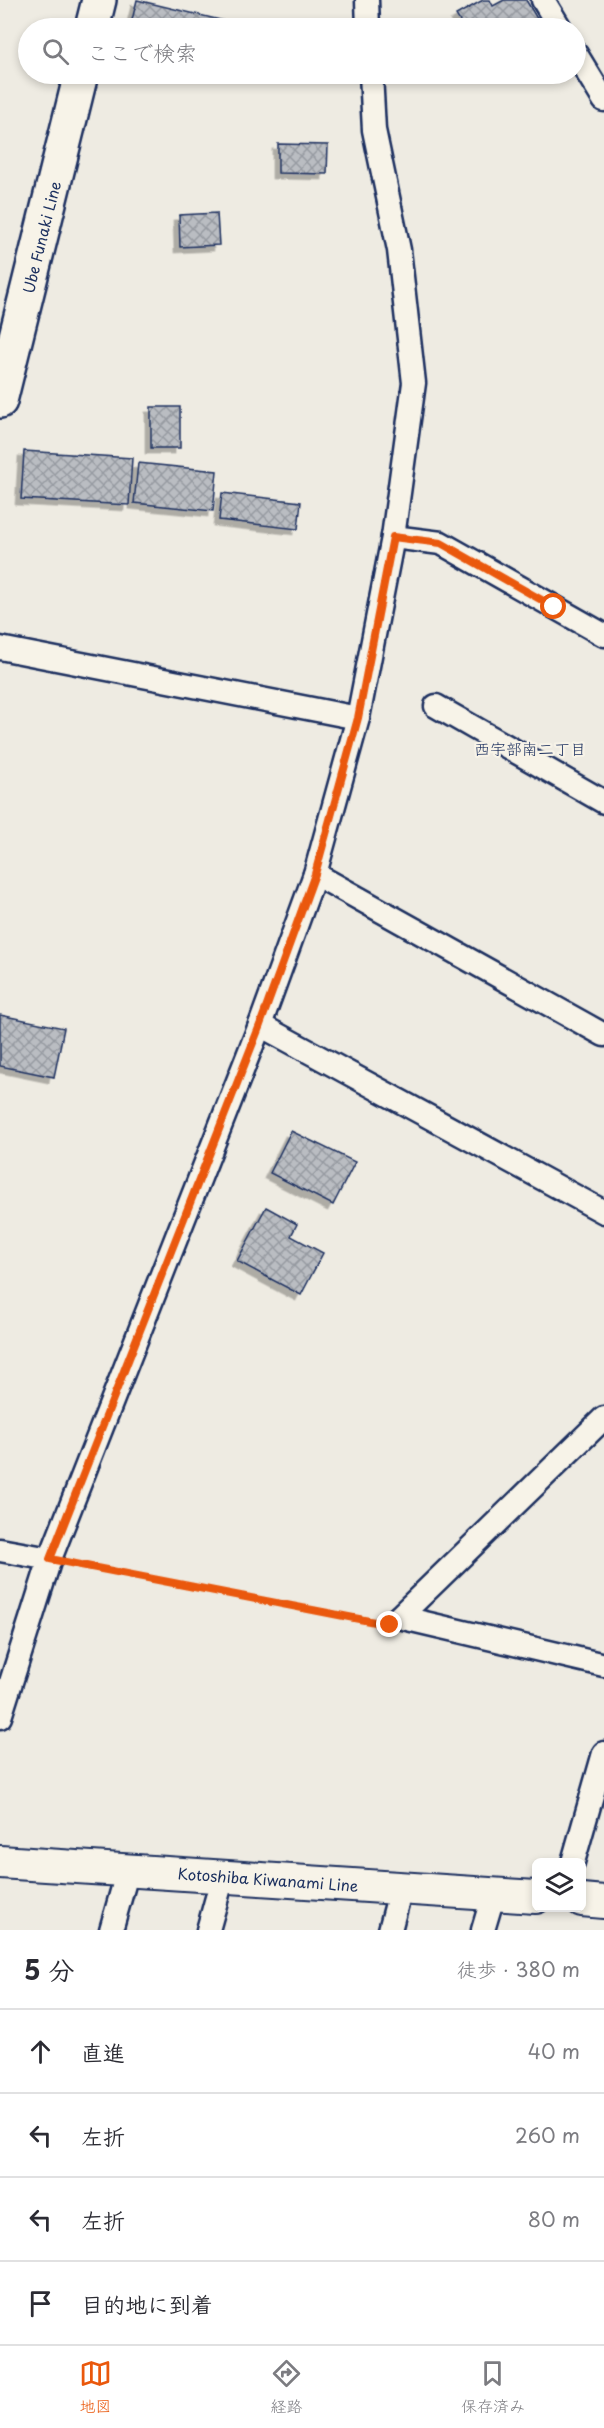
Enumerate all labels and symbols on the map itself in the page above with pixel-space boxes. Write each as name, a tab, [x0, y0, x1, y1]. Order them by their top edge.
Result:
street label: Ube Funaki Line	[16, 178, 66, 296]
route start	[540, 593, 566, 619]
district label: 西宇部南二丁目	[474, 736, 586, 760]
route end	[376, 1611, 402, 1637]
street label: Kotoshiba Kiwanami Line	[177, 1861, 359, 1897]

